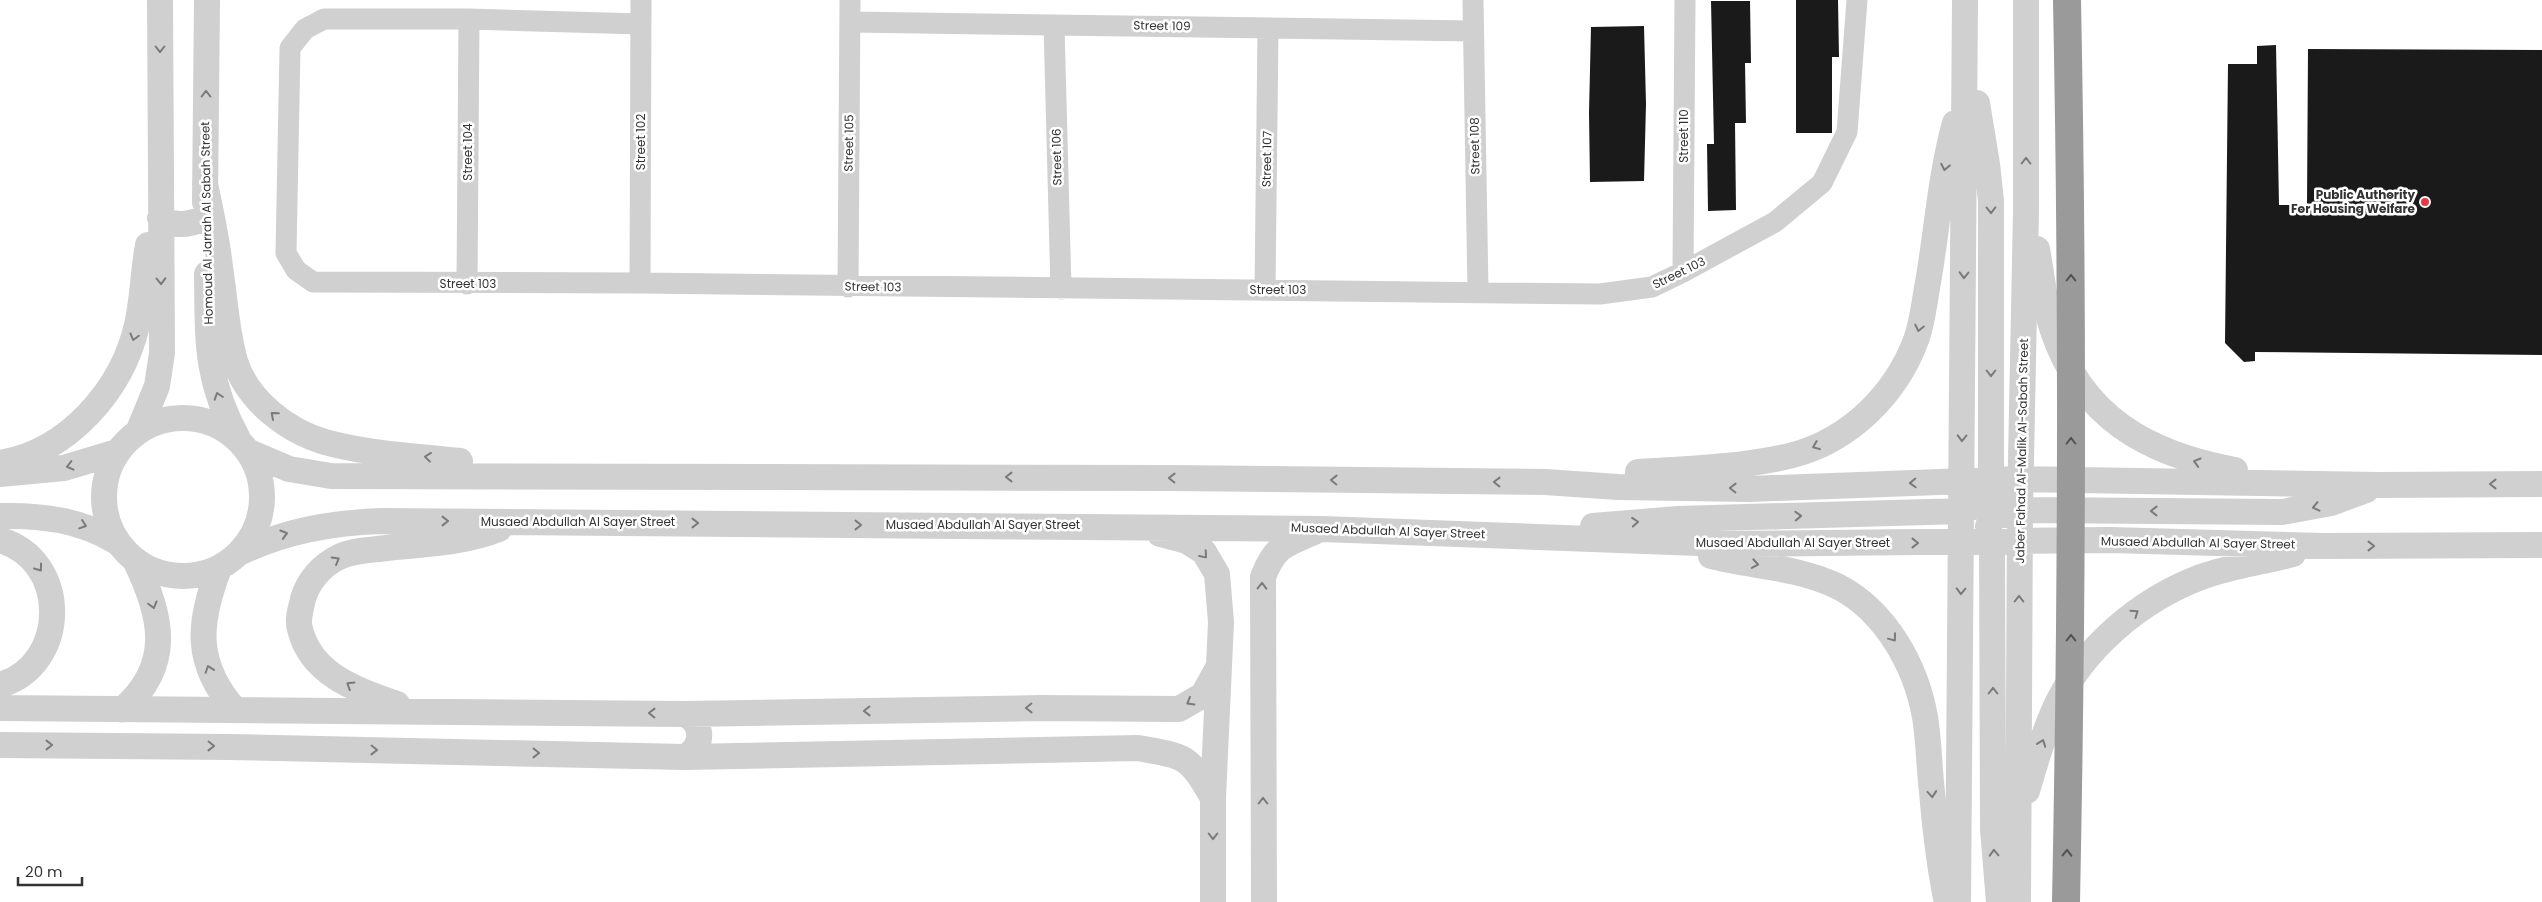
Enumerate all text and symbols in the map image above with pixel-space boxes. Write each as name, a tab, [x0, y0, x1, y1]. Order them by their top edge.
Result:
street label: Street 109	[1133, 17, 1191, 34]
one-way arrow	[155, 45, 165, 53]
one-way arrow	[201, 90, 211, 98]
street label: Street 110	[1675, 109, 1692, 163]
street label: Street 102	[632, 114, 649, 170]
street label: Street 105	[840, 114, 857, 172]
street label: Street 108	[1466, 117, 1483, 175]
street label: Homoud Al Jarrah Al Sabah Street	[196, 121, 217, 325]
street label: Street 104	[459, 123, 476, 181]
street label: Street 106	[1048, 128, 1065, 186]
street label: Street 107	[1258, 130, 1275, 187]
one-way arrow	[2021, 157, 2031, 164]
one-way arrow	[1940, 163, 1950, 172]
place label: Public Authority For Housing Welfare	[2291, 186, 2416, 217]
marker: Public Authority For Housing Welfare	[2419, 196, 2431, 208]
one-way arrow	[1986, 206, 1996, 214]
street label: Street 103	[1650, 252, 1708, 293]
one-way arrow	[1959, 272, 1969, 279]
one-way arrow	[2066, 274, 2076, 282]
street label: Street 103	[440, 275, 496, 292]
one-way arrow	[156, 278, 166, 285]
street label: Street 103	[844, 278, 902, 295]
street label: Street 103	[1250, 281, 1306, 298]
one-way arrow	[1914, 323, 1925, 332]
one-way arrow	[129, 333, 139, 341]
street label: Jaber Fahad Al-Malik Al-Sabah Street	[2011, 338, 2032, 564]
one-way arrow	[1986, 369, 1996, 377]
one-way arrow	[213, 392, 223, 400]
one-way arrow	[270, 411, 279, 420]
one-way arrow	[1957, 434, 1967, 442]
one-way arrow	[2066, 437, 2076, 444]
one-way arrow	[1812, 440, 1821, 450]
one-way arrow	[423, 452, 431, 463]
one-way arrow	[2193, 458, 2202, 468]
one-way arrow	[67, 461, 75, 471]
one-way arrow	[1005, 472, 1012, 482]
one-way arrow	[1167, 473, 1175, 483]
one-way arrow	[1330, 475, 1338, 485]
one-way arrow	[1492, 477, 1500, 487]
one-way arrow	[1909, 478, 1917, 489]
one-way arrow	[2489, 479, 2497, 489]
one-way arrow	[1729, 483, 1737, 494]
one-way arrow	[2311, 501, 2320, 512]
one-way arrow	[2149, 506, 2157, 516]
one-way arrow	[1794, 511, 1802, 521]
street label: Musaed Abdullah Al Sayer Street	[481, 513, 675, 530]
one-way arrow	[442, 516, 450, 526]
street label: Musaed Abdullah Al Sayer Street	[886, 516, 1080, 533]
one-way arrow	[1632, 516, 1640, 527]
one-way arrow	[692, 518, 700, 528]
one-way arrow	[78, 519, 86, 529]
one-way arrow	[854, 519, 862, 530]
street label: Musaed Abdullah Al Sayer Street	[1291, 519, 1485, 542]
one-way arrow	[280, 530, 288, 540]
street label: Musaed Abdullah Al Sayer Street	[2101, 532, 2295, 553]
street label: Musaed Abdullah Al Sayer Street	[1696, 534, 1890, 551]
one-way arrow	[1912, 538, 1919, 548]
one-way arrow	[2368, 541, 2376, 551]
one-way arrow	[1199, 550, 1208, 559]
one-way arrow	[330, 556, 339, 566]
one-way arrow	[1751, 558, 1760, 568]
one-way arrow	[33, 562, 41, 571]
one-way arrow	[1257, 582, 1268, 590]
one-way arrow	[1956, 588, 1966, 595]
one-way arrow	[2014, 595, 2025, 603]
one-way arrow	[147, 600, 157, 609]
one-way arrow	[2129, 610, 2139, 619]
one-way arrow	[1888, 632, 1896, 641]
one-way arrow	[2066, 634, 2076, 642]
one-way arrow	[205, 666, 215, 674]
one-way arrow	[347, 682, 356, 692]
one-way arrow	[1988, 687, 1998, 694]
one-way arrow	[1186, 696, 1195, 706]
one-way arrow	[1025, 703, 1033, 714]
one-way arrow	[862, 706, 870, 716]
one-way arrow	[647, 708, 655, 719]
one-way arrow	[2036, 739, 2046, 748]
one-way arrow	[45, 740, 53, 750]
one-way arrow	[208, 741, 215, 751]
one-way arrow	[370, 745, 378, 755]
one-way arrow	[532, 748, 540, 759]
one-way arrow	[1926, 790, 1937, 798]
one-way arrow	[1258, 797, 1268, 804]
one-way arrow	[1208, 832, 1218, 840]
one-way arrow	[1989, 849, 2000, 857]
one-way arrow	[2062, 849, 2072, 857]
scale bar	[18, 854, 81, 886]
text: 20 m	[25, 861, 63, 882]

